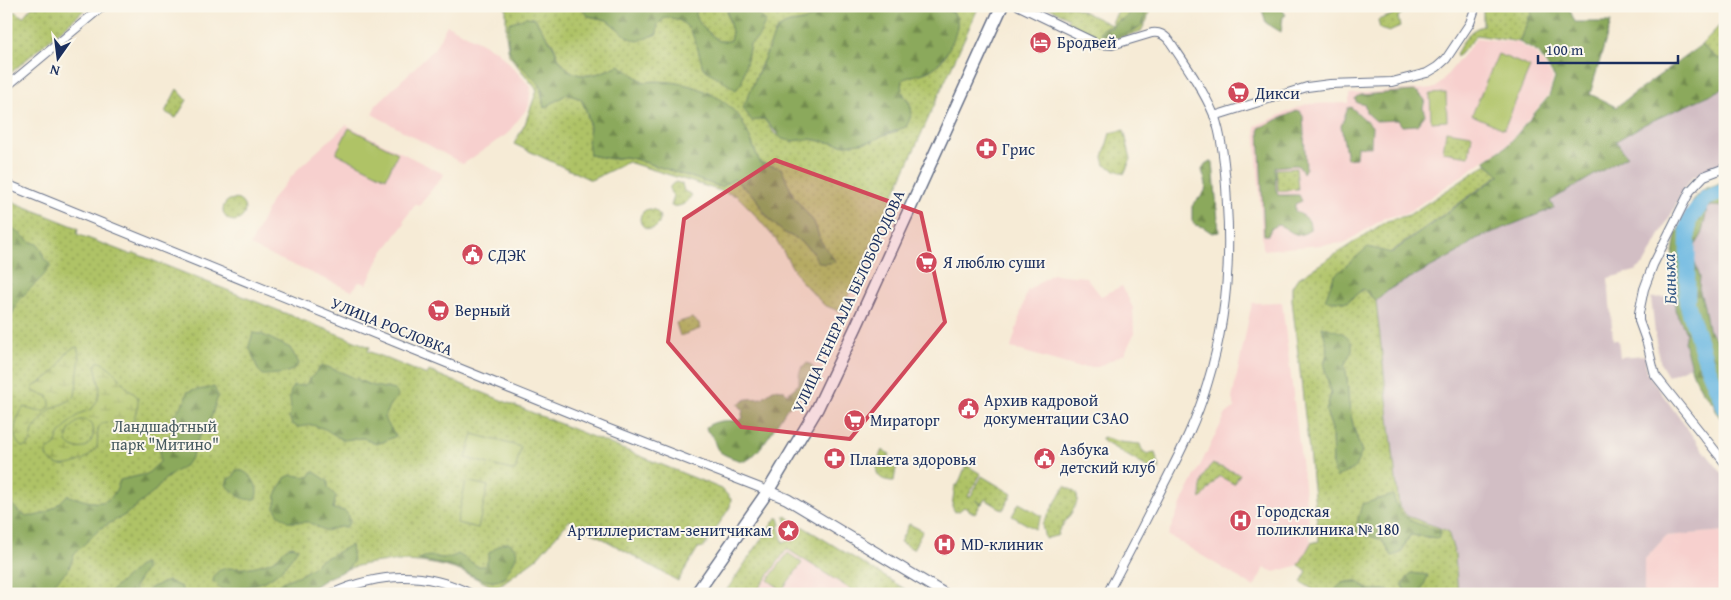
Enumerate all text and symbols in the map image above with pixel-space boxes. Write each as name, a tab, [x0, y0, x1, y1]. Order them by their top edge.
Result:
hotel icon: Бродвей	[1029, 30, 1053, 54]
place label: Бродвей	[1057, 30, 1117, 54]
north arrow	[32, 32, 82, 82]
scale bar	[1538, 32, 1678, 64]
text: 100 m	[1546, 39, 1584, 60]
text: N	[47, 60, 62, 81]
supermarket icon: Дикси	[1227, 81, 1251, 105]
place label: Дикси	[1254, 81, 1300, 105]
pharmacy icon: Грис	[974, 137, 998, 161]
place label: Грис	[1002, 137, 1035, 161]
street label: УЛИЦА ГЕНЕРАЛА БЕЛОБОРОДОВА	[786, 185, 910, 416]
public building icon: СДЭК	[460, 243, 484, 267]
place label: СДЭК	[488, 243, 526, 267]
supermarket icon: Я люблю суши	[915, 250, 939, 274]
place label: Я люблю суши	[942, 250, 1046, 274]
water label: Банька	[1655, 252, 1683, 305]
street label: УЛИЦА РОСЛОВКА	[327, 291, 457, 362]
supermarket icon: Верный	[427, 298, 451, 322]
place label: Верный	[455, 298, 511, 322]
place label: Архив кадровой документации СЗАО	[984, 388, 1129, 430]
public building icon: Архив кадровой документации СЗАО	[956, 397, 980, 421]
supermarket icon: Мираторг	[842, 408, 866, 432]
place label: Мираторг	[870, 408, 940, 432]
park label: Ландшафтный парк "Митино"	[111, 414, 219, 456]
place label: Азбука детский клуб	[1060, 437, 1155, 479]
public building icon: Азбука детский клуб	[1032, 446, 1056, 470]
pharmacy icon: Планета здоровья	[822, 447, 846, 471]
place label: Планета здоровья	[850, 447, 976, 471]
place label: Городская поликлиника № 180	[1257, 499, 1400, 541]
hospital icon: Городская поликлиника № 180	[1229, 508, 1253, 532]
place label: Артиллеристам-зенитчикам	[567, 518, 772, 542]
place icon: Артиллеристам-зенитчикам	[776, 518, 800, 542]
hospital icon: MD-клиник	[933, 532, 957, 556]
place label: MD-клиник	[961, 532, 1044, 556]

